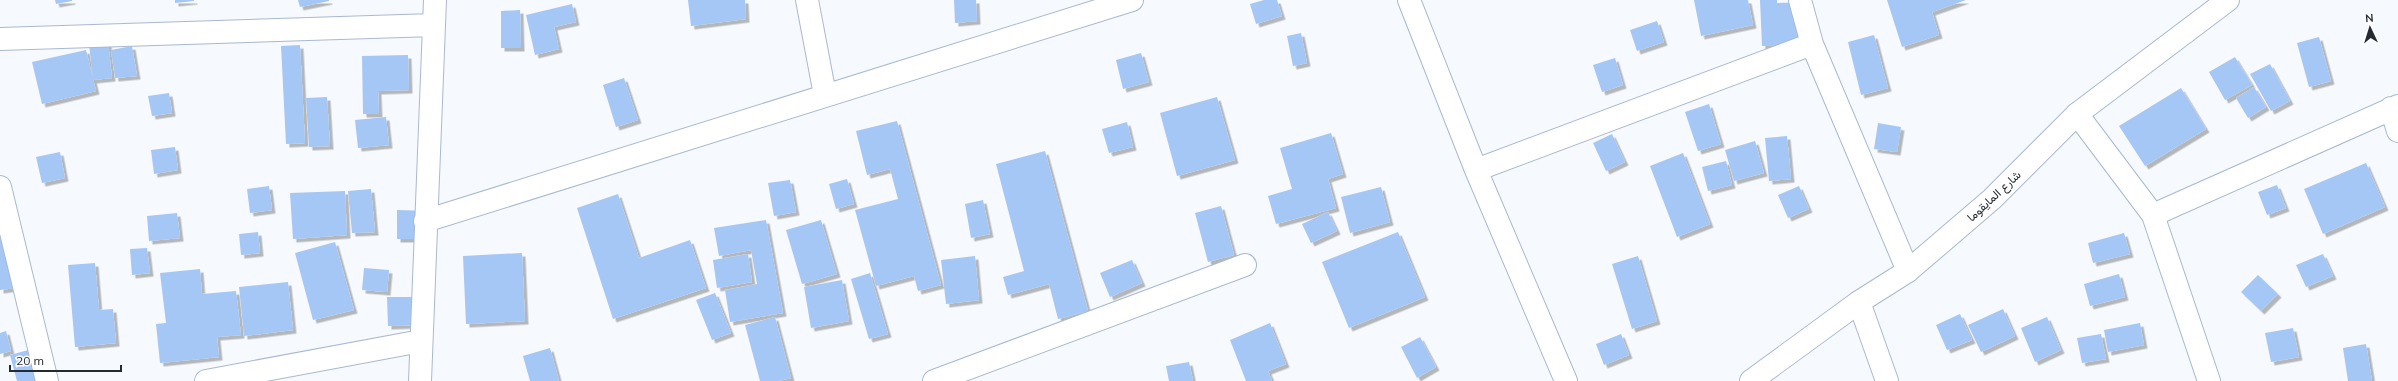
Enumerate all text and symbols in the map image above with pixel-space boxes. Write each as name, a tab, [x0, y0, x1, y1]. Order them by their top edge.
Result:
north arrow	[2350, 8, 2390, 48]
text: N	[2365, 11, 2374, 25]
street label: شارع المايقوما	[1964, 167, 2025, 226]
scale bar	[10, 347, 121, 373]
text: 20 m	[16, 353, 44, 368]

